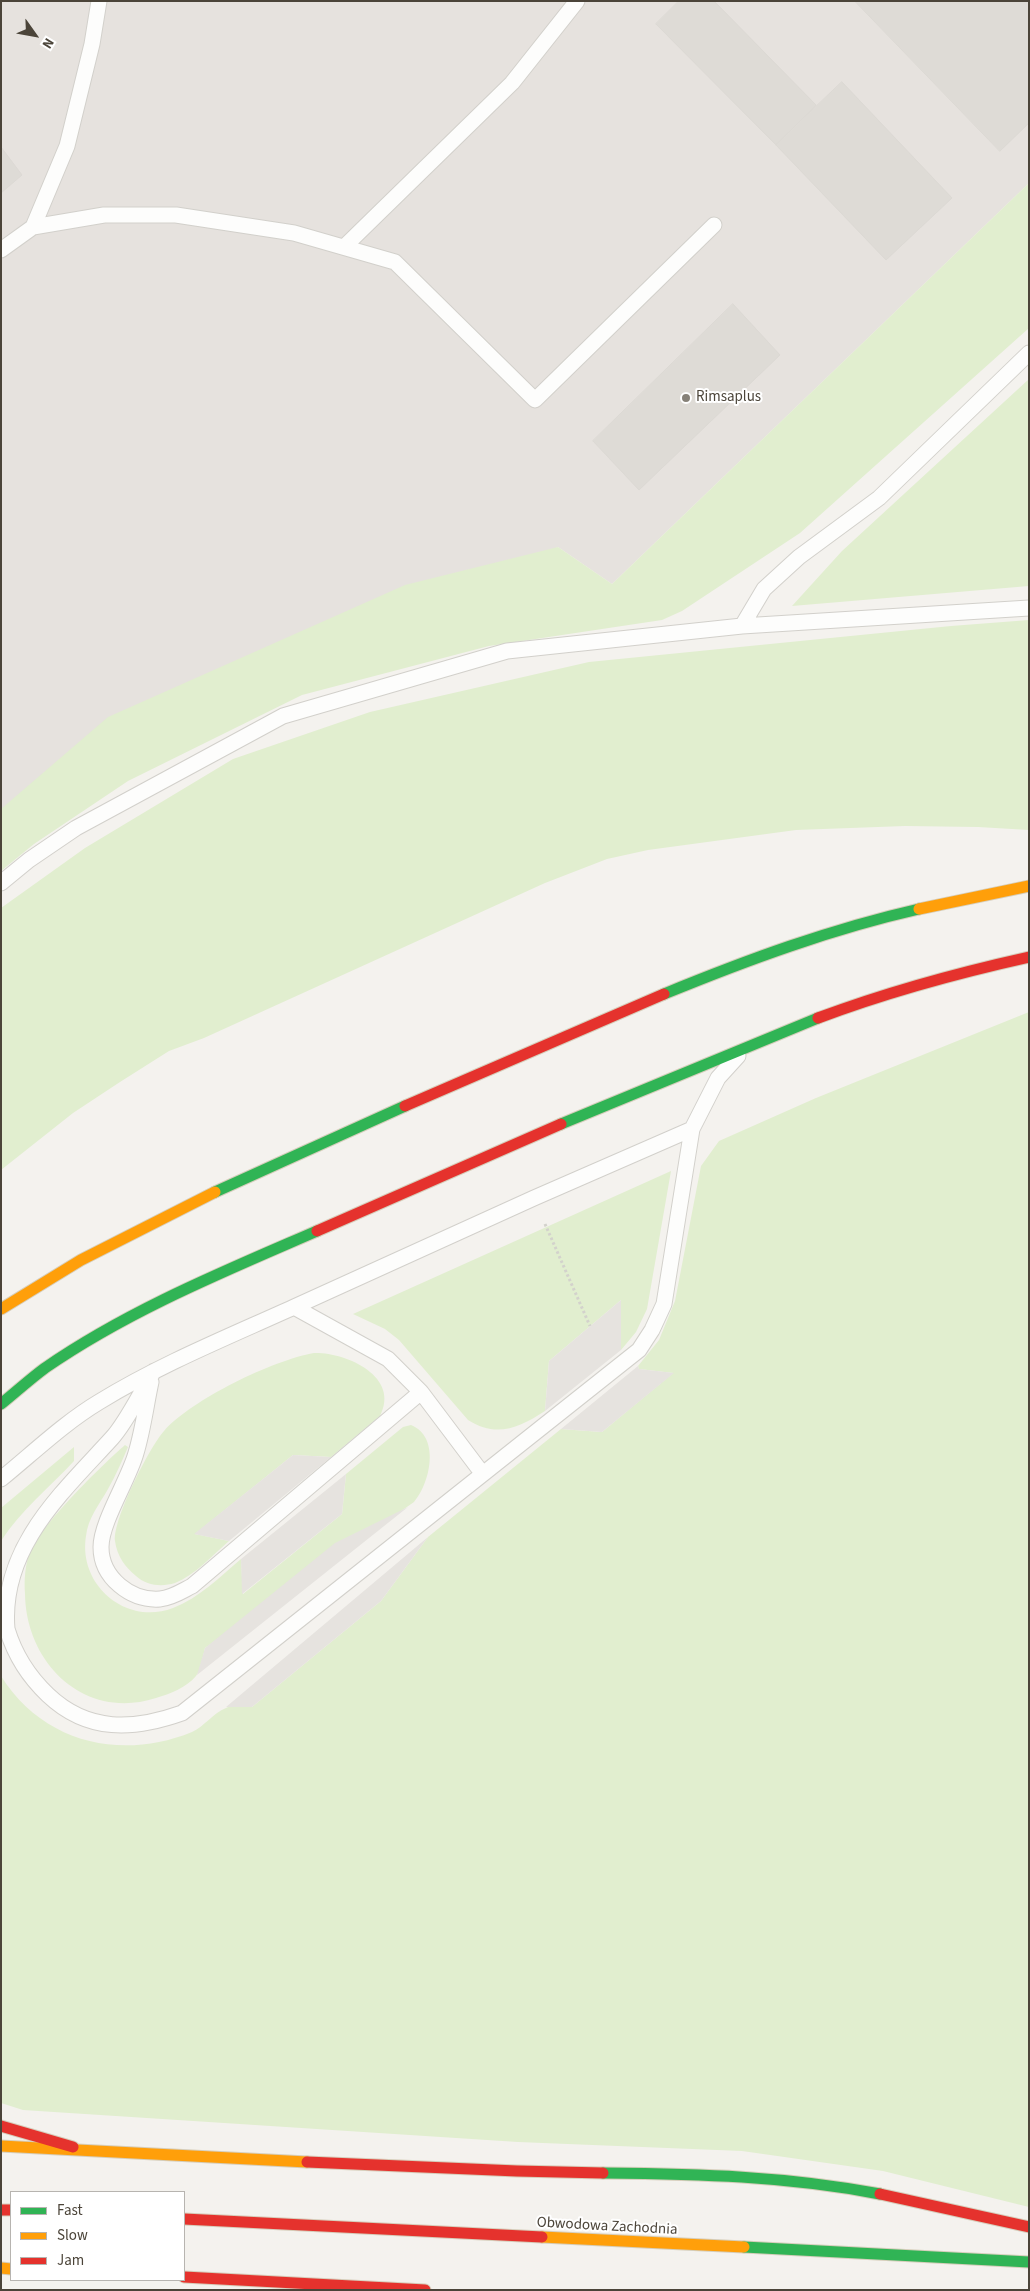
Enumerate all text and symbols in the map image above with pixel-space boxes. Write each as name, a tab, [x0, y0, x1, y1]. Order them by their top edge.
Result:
north arrow	[10, 10, 60, 60]
text: N	[37, 34, 59, 52]
place label: Rimsaplus	[696, 389, 761, 407]
marker: Rimsaplus	[680, 392, 692, 404]
legend	[10, 2191, 185, 2281]
text: Fast	[57, 2200, 83, 2221]
street label: Obwodowa Zachodnia	[536, 2214, 678, 2240]
text: Slow	[57, 2225, 88, 2246]
text: Jam	[57, 2250, 84, 2271]

